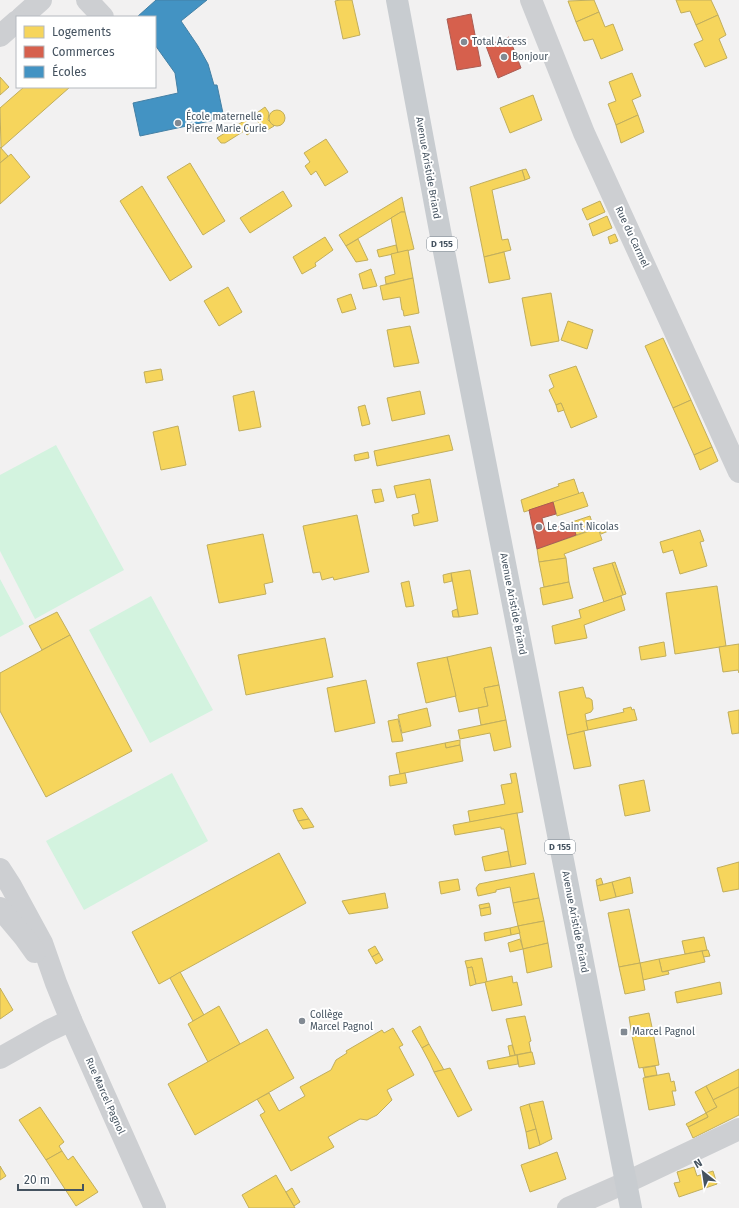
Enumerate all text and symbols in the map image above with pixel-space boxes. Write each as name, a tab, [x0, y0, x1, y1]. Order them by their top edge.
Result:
legend	[16, 16, 156, 88]
text: Logements	[52, 25, 111, 39]
place label: Total Access	[472, 36, 527, 48]
marker: Total Access	[459, 37, 469, 47]
text: Commerces	[52, 45, 115, 59]
place label: Bonjour	[512, 51, 548, 63]
marker: Bonjour	[499, 52, 509, 62]
text: Écoles	[52, 64, 87, 79]
place label: École maternelle Pierre Marie Curie	[186, 109, 267, 135]
street label: Avenue Aristide Briand	[413, 116, 443, 220]
marker: École maternelle Pierre Marie Curie	[173, 118, 183, 128]
street label: Rue du Carmel	[613, 204, 651, 270]
road number: D 155	[427, 237, 457, 251]
place label: Le Saint Nicolas	[547, 521, 619, 533]
marker: Le Saint Nicolas	[534, 522, 544, 532]
street label: Avenue Aristide Briand	[497, 552, 529, 656]
road number: D 155	[545, 840, 575, 854]
street label: Avenue Aristide Briand	[559, 870, 591, 974]
place label: Collège Marcel Pagnol	[310, 1009, 373, 1033]
marker: Collège Marcel Pagnol	[297, 1016, 307, 1026]
place label: Marcel Pagnol	[632, 1026, 695, 1038]
marker: Marcel Pagnol	[619, 1027, 629, 1037]
street label: Rue Marcel Pagnol	[83, 1056, 127, 1136]
north arrow	[683, 1152, 723, 1192]
text: N	[692, 1156, 705, 1171]
scale bar	[18, 1166, 83, 1192]
text: 20 m	[24, 1173, 50, 1187]

